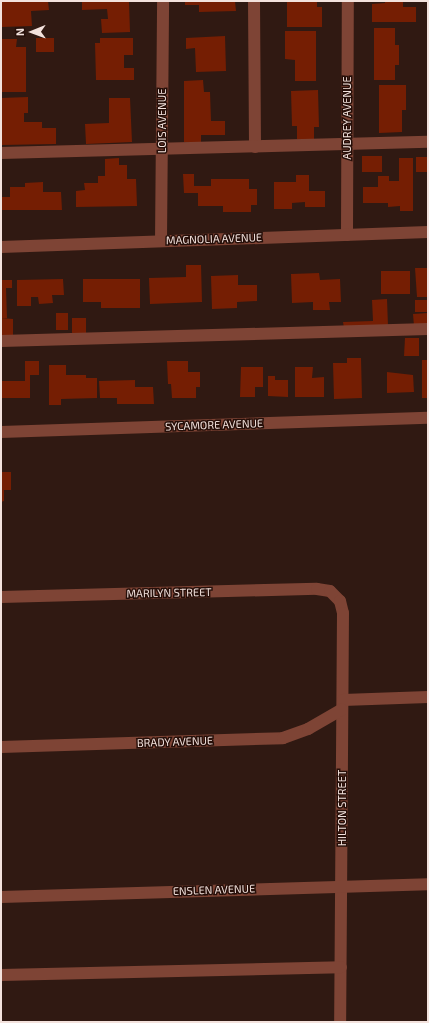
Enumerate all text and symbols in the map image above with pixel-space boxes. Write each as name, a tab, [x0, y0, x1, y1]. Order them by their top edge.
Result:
north arrow	[12, 12, 52, 52]
text: N	[13, 28, 26, 36]
street label: AUDREY AVENUE	[340, 76, 354, 160]
street label: LOIS AVENUE	[155, 89, 169, 153]
street label: MAGNOLIA AVENUE	[165, 231, 263, 247]
street label: SYCAMORE AVENUE	[165, 417, 263, 433]
street label: MARILYN STREET	[126, 586, 212, 600]
street label: BRADY AVENUE	[136, 734, 214, 750]
street label: HILTON STREET	[335, 770, 349, 846]
street label: ENSLEN AVENUE	[172, 882, 256, 898]

